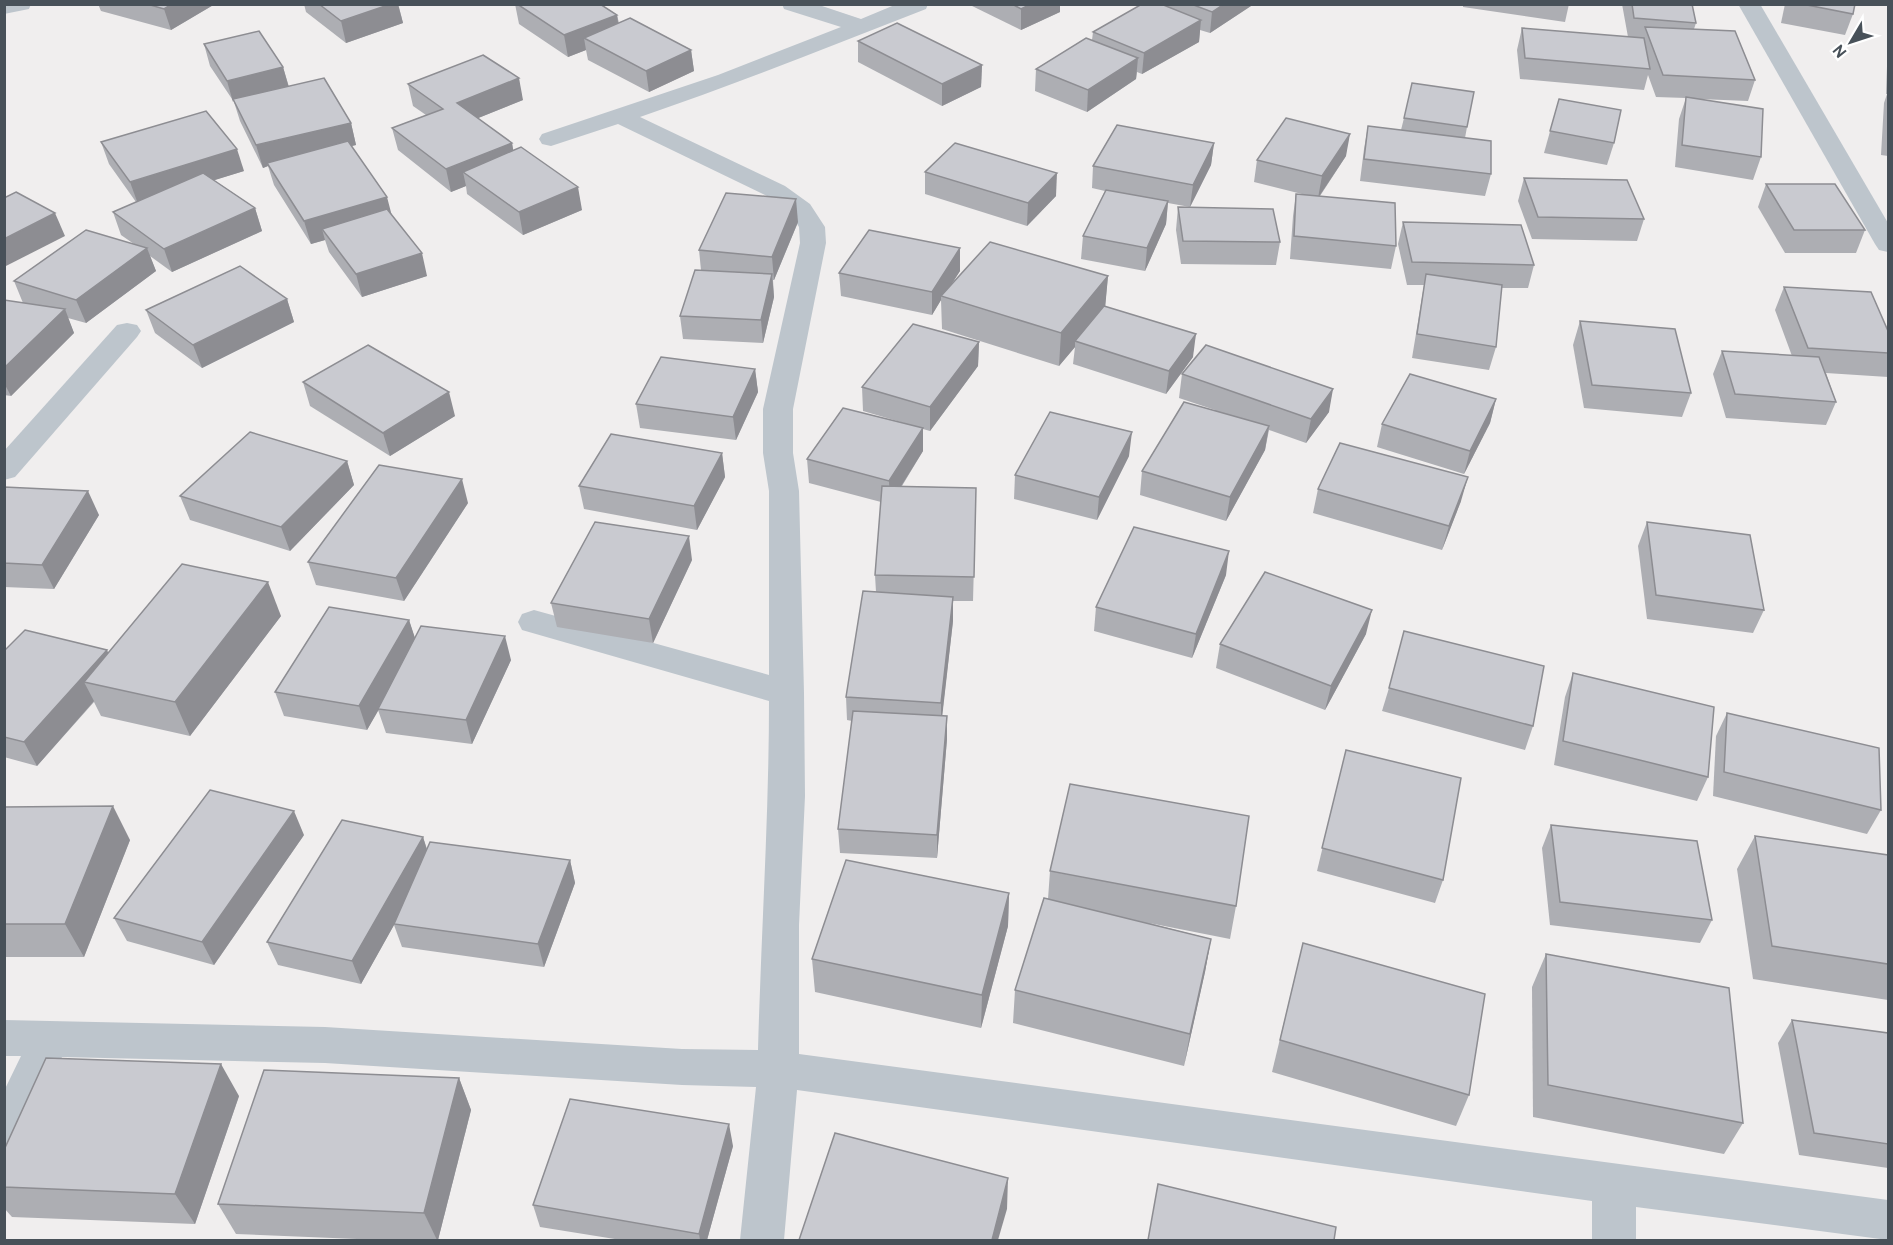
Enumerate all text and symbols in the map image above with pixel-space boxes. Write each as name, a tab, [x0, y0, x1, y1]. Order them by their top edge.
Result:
north arrow	[1821, 12, 1881, 72]
text: N	[1830, 39, 1852, 61]

